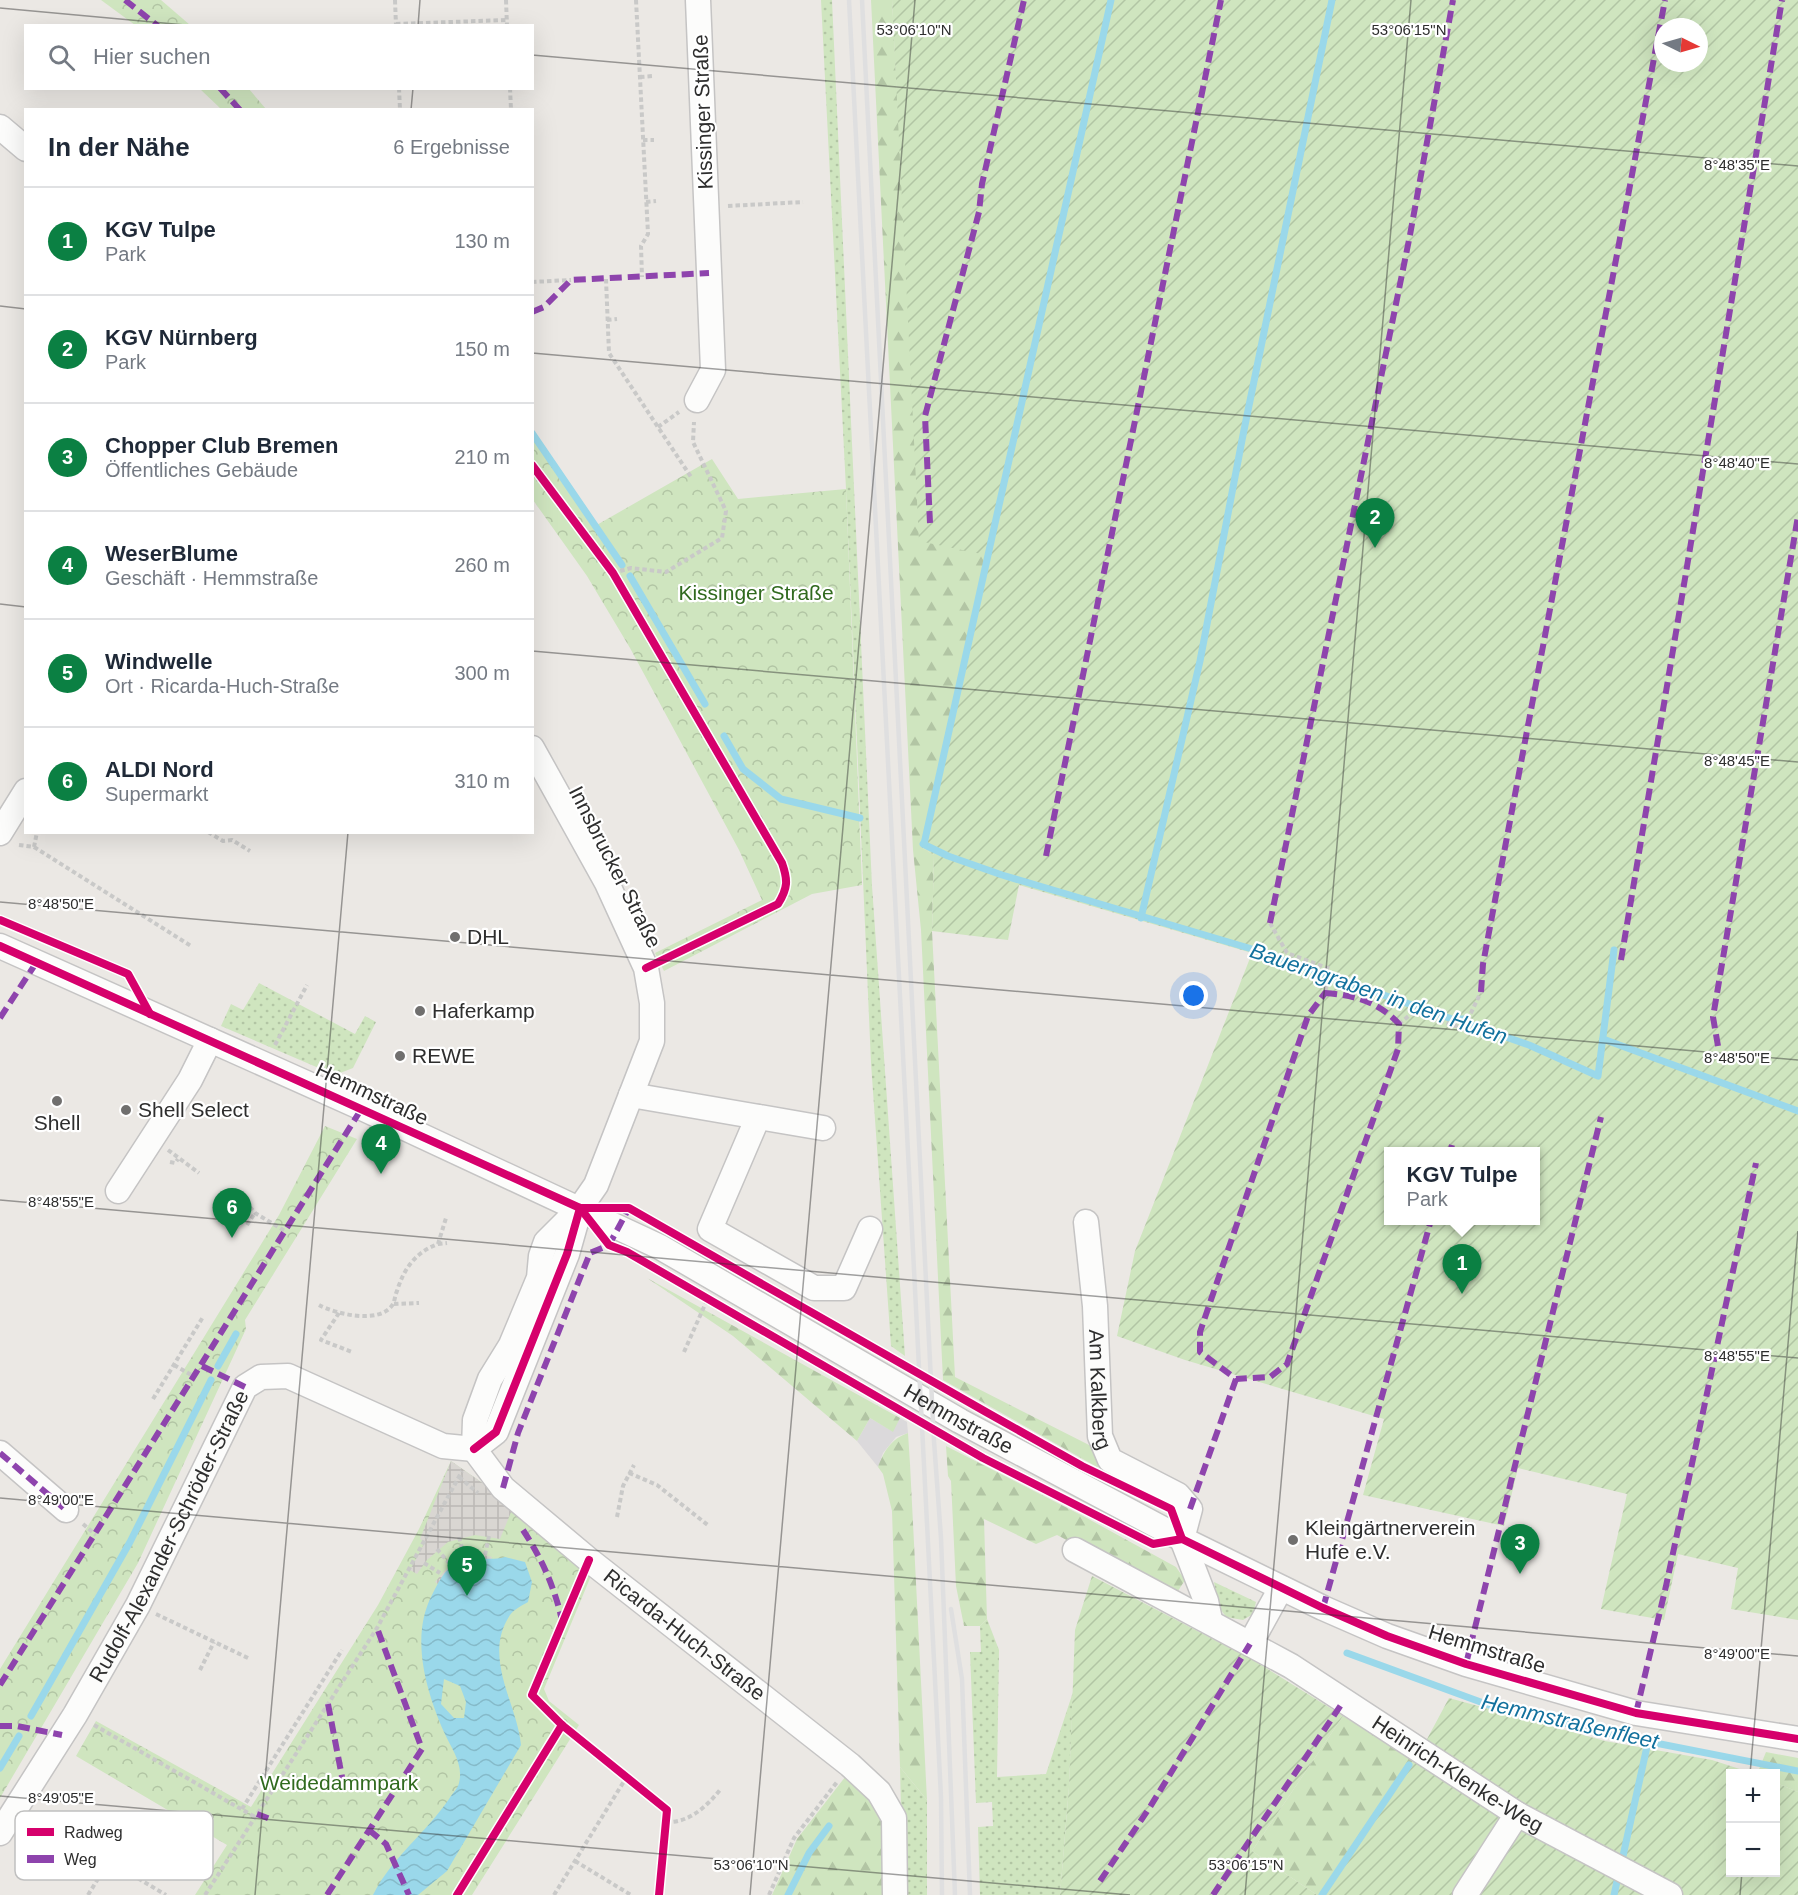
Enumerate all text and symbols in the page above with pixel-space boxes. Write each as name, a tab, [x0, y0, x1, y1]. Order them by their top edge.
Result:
north arrow	[1654, 18, 1708, 72]
text: 53°06'10"N	[876, 21, 952, 38]
text: 53°06'15"N	[1371, 21, 1447, 38]
search box	[24, 24, 534, 90]
street label: Kissinger Straße	[688, 34, 717, 190]
icon: search	[45, 41, 78, 74]
text: Hier suchen	[93, 44, 210, 69]
text: In der Nähe	[48, 132, 190, 162]
text: 6 Ergebnisse	[393, 136, 510, 158]
text: 8°48'35"E	[1704, 156, 1770, 173]
text: KGV Tulpe	[105, 217, 216, 242]
text: 1	[62, 230, 73, 252]
text: 130 m	[454, 230, 510, 252]
text: Park	[105, 243, 146, 265]
text: KGV Nürnberg	[105, 325, 258, 350]
text: 2	[62, 338, 73, 360]
text: 150 m	[454, 338, 510, 360]
text: Park	[105, 351, 146, 373]
text: Chopper Club Bremen	[105, 433, 338, 458]
text: 3	[62, 446, 73, 468]
text: 210 m	[454, 446, 510, 468]
text: 8°48'40"E	[1704, 454, 1770, 471]
text: Öffentliches Gebäude	[105, 459, 298, 481]
pin: 2	[1356, 498, 1394, 548]
text: WeserBlume	[105, 541, 238, 566]
text: 4	[62, 554, 73, 576]
text: 260 m	[454, 554, 510, 576]
text: Geschäft · Hemmstraße	[105, 567, 318, 589]
park label: Kissinger Straße	[678, 581, 834, 604]
text: Windwelle	[105, 649, 212, 674]
text: 5	[62, 662, 73, 684]
text: 300 m	[454, 662, 510, 684]
text: Ort · Ricarda-Huch-Straße	[105, 675, 340, 697]
text: 8°48'45"E	[1704, 752, 1770, 769]
text: ALDI Nord	[105, 757, 214, 782]
text: 6	[62, 770, 73, 792]
text: 310 m	[454, 770, 510, 792]
street label: Innsbrucker Straße	[565, 782, 666, 952]
text: Supermarkt	[105, 783, 208, 805]
text: 8°48'50"E	[28, 895, 94, 912]
place label: DHL	[467, 925, 509, 948]
marker: DHL	[448, 930, 462, 944]
water label: Bauerngraben in den Hufen	[1247, 938, 1511, 1049]
your location	[1179, 981, 1208, 1010]
place label: Haferkamp	[432, 999, 535, 1022]
marker: Haferkamp	[413, 1004, 427, 1018]
place label: REWE	[412, 1044, 475, 1067]
marker: REWE	[393, 1049, 407, 1063]
text: 8°48'50"E	[1704, 1049, 1770, 1066]
street label: Hemmstraße	[312, 1057, 432, 1130]
marker: Shell	[50, 1094, 64, 1108]
place label: Shell Select	[138, 1098, 249, 1121]
marker: Shell Select	[119, 1103, 133, 1117]
place label: Shell	[34, 1111, 80, 1134]
pin: 4	[362, 1124, 400, 1174]
popup	[1384, 1147, 1540, 1225]
text: KGV Tulpe	[1407, 1162, 1517, 1187]
pin: 6	[212, 1188, 252, 1238]
text: Park	[1407, 1188, 1448, 1210]
text: 8°48'55"E	[28, 1193, 94, 1210]
pin: 1	[1442, 1244, 1482, 1294]
street label: Am Kalkberg	[1085, 1329, 1116, 1453]
text: 8°48'55"E	[1704, 1347, 1770, 1364]
street label: Hemmstraße	[900, 1379, 1017, 1458]
street label: Rudolf-Alexander-Schröder-Straße	[84, 1386, 253, 1686]
text: 8°49'00"E	[28, 1491, 94, 1508]
place label: Kleingärtnerverein Hufe e.V.	[1305, 1516, 1475, 1563]
pin: 3	[1500, 1524, 1540, 1574]
marker: Kleingärtnerverein Hufe e.V.	[1286, 1533, 1300, 1547]
pin: 5	[448, 1546, 486, 1596]
street label: Ricarda-Huch-Straße	[599, 1564, 770, 1705]
street label: Hemmstraße	[1426, 1620, 1549, 1677]
text: 8°49'00"E	[1704, 1645, 1770, 1662]
water label: Hemmstraßenfleet	[1479, 1689, 1662, 1754]
street label: Heinrich-Klenke-Weg	[1368, 1711, 1547, 1837]
map controls	[1726, 1769, 1780, 1877]
button: +	[1726, 1769, 1780, 1823]
park label: Weidedammpark	[260, 1771, 419, 1794]
text: 8°49'05"E	[28, 1789, 94, 1806]
legend	[15, 1811, 213, 1880]
button: −	[1726, 1823, 1780, 1877]
text: Radweg	[64, 1824, 123, 1841]
text: Weg	[64, 1851, 97, 1868]
text: 53°06'10"N	[713, 1856, 789, 1873]
text: 53°06'15"N	[1208, 1856, 1284, 1873]

